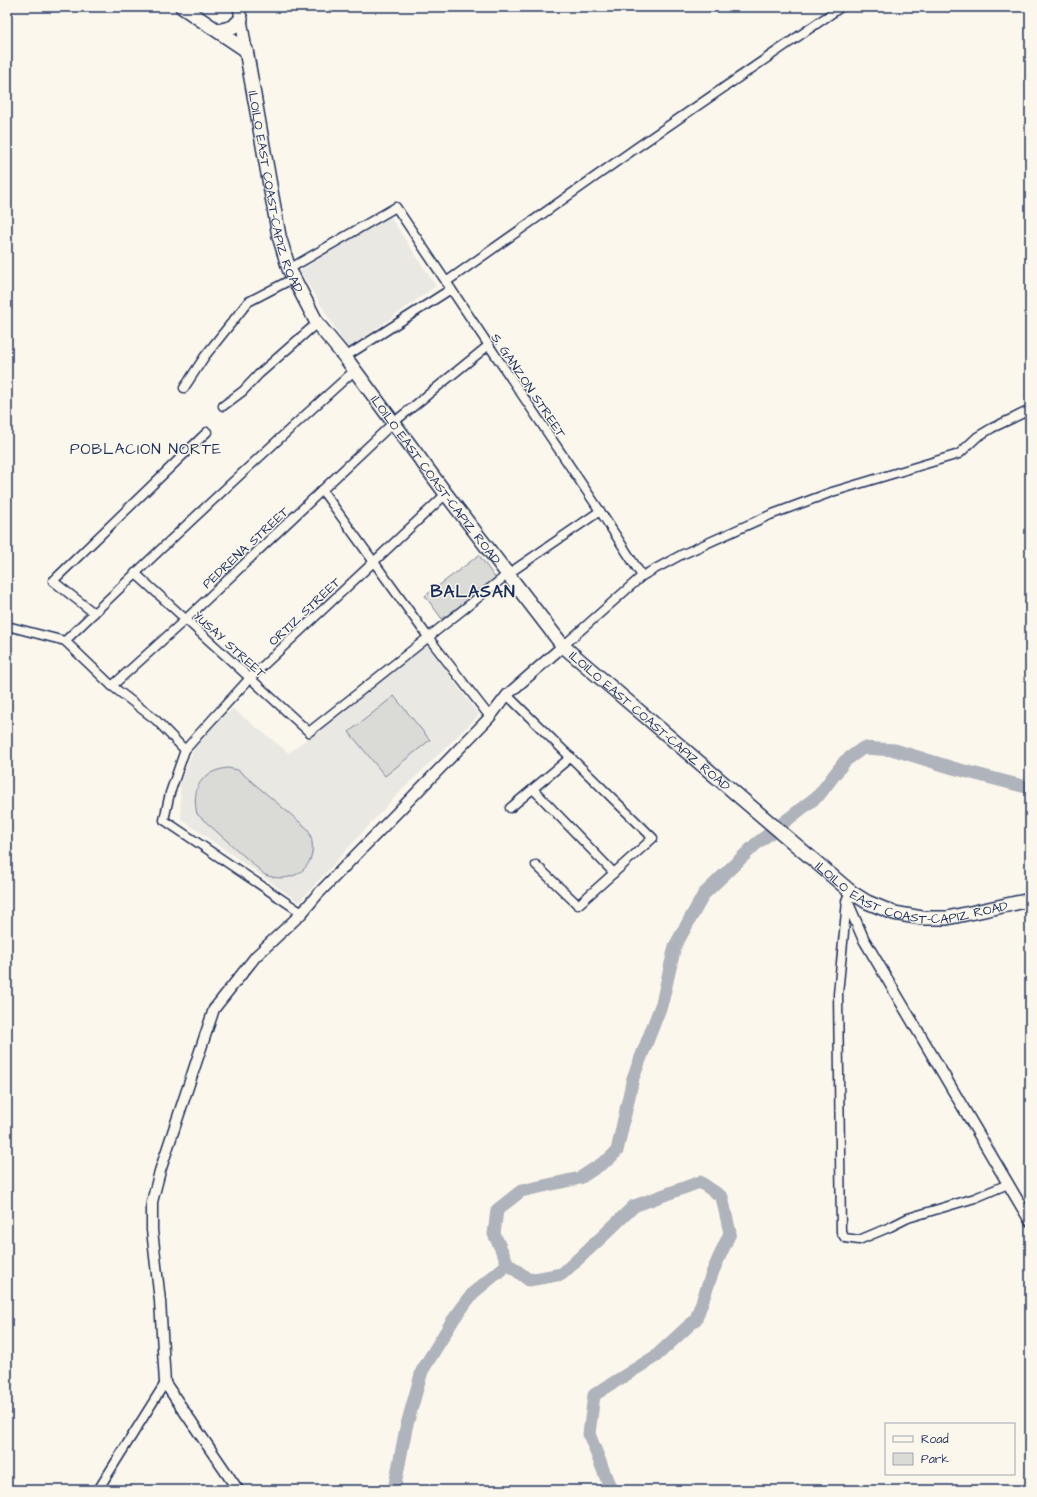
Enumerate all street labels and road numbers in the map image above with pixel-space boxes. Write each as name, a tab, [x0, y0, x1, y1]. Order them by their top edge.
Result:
street label: ILOILO EAST COAST-CAPIZ ROAD	[243, 89, 308, 296]
street label: S. GANZON STREET	[487, 330, 570, 442]
street label: ILOILO EAST COAST-CAPIZ ROAD	[366, 392, 505, 569]
street label: PEDRENA STREET	[198, 502, 294, 593]
street label: ORTIZ STREET	[265, 573, 345, 650]
street label: YUSAY STREET	[189, 607, 270, 683]
street label: ILOILO EAST COAST-CAPIZ ROAD	[565, 647, 735, 796]
street label: ILOILO EAST COAST-CAPIZ ROAD	[811, 858, 1010, 928]

